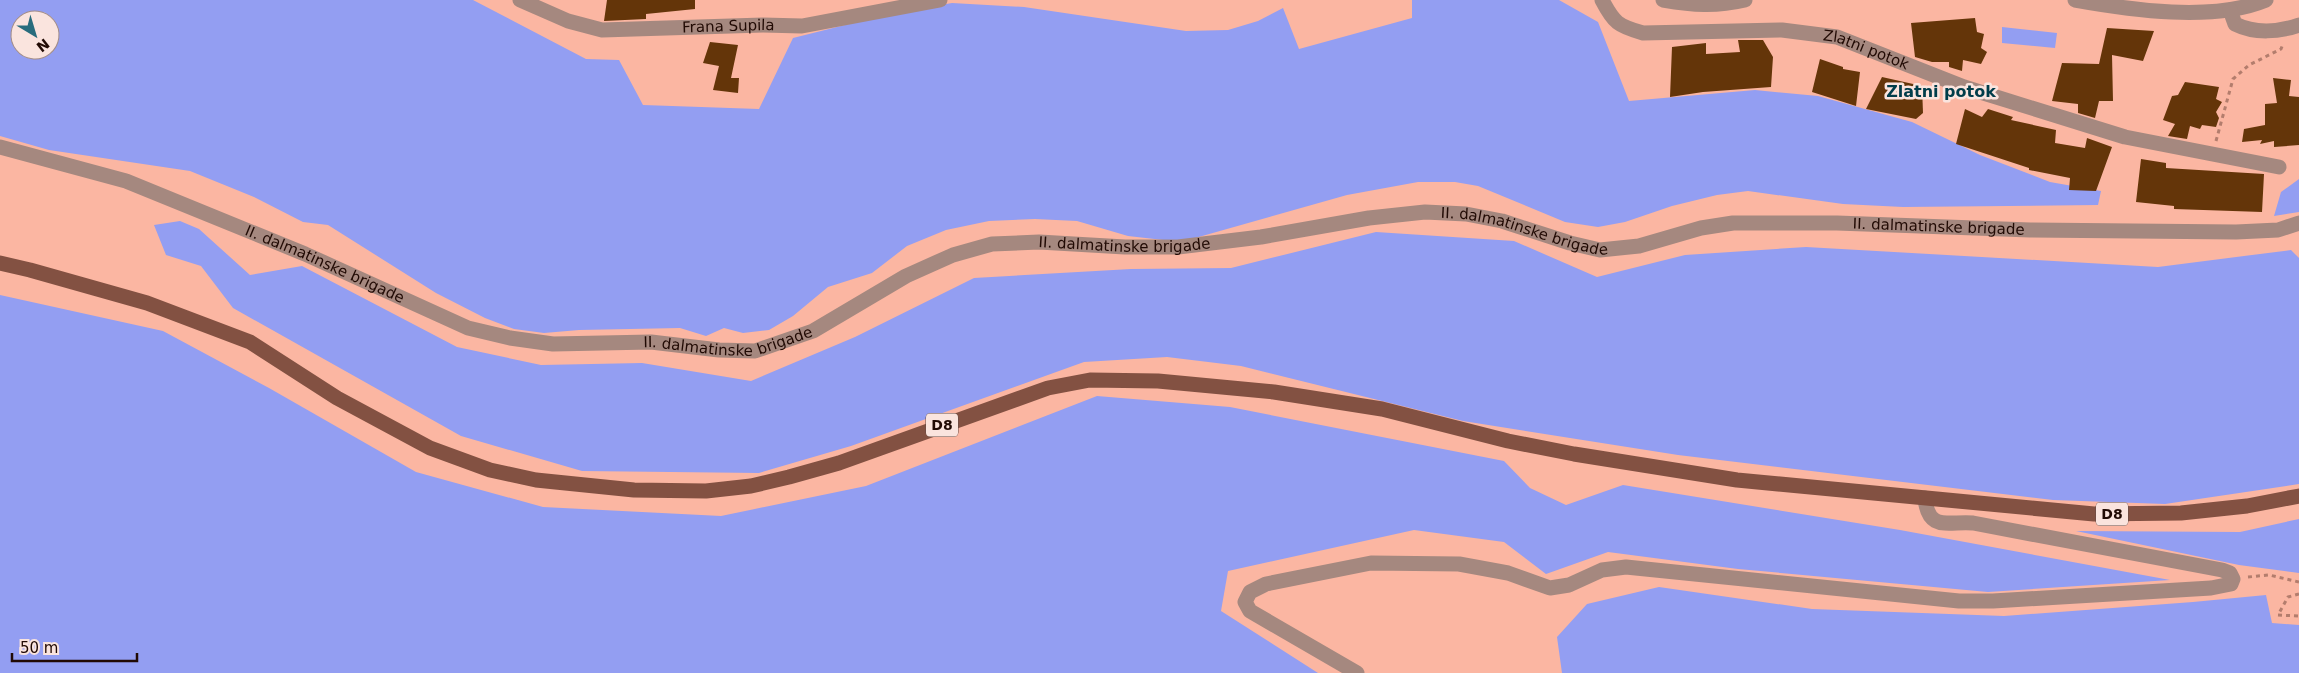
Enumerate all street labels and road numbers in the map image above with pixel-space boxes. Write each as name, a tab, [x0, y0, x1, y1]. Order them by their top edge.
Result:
street label: Frana Supila	[682, 16, 775, 37]
street label: Zlatni potok	[1822, 26, 1912, 74]
street label: II. dalmatinske brigade	[1440, 204, 1609, 259]
street label: II. dalmatinske brigade	[1852, 215, 2025, 239]
street label: II. dalmatinske brigade	[242, 222, 407, 307]
street label: II. dalmatinske brigade	[1038, 233, 1211, 256]
street label: II. dalmatinske brigade	[643, 323, 815, 360]
road number: D8	[926, 414, 958, 436]
road number: D8	[2096, 502, 2128, 526]

